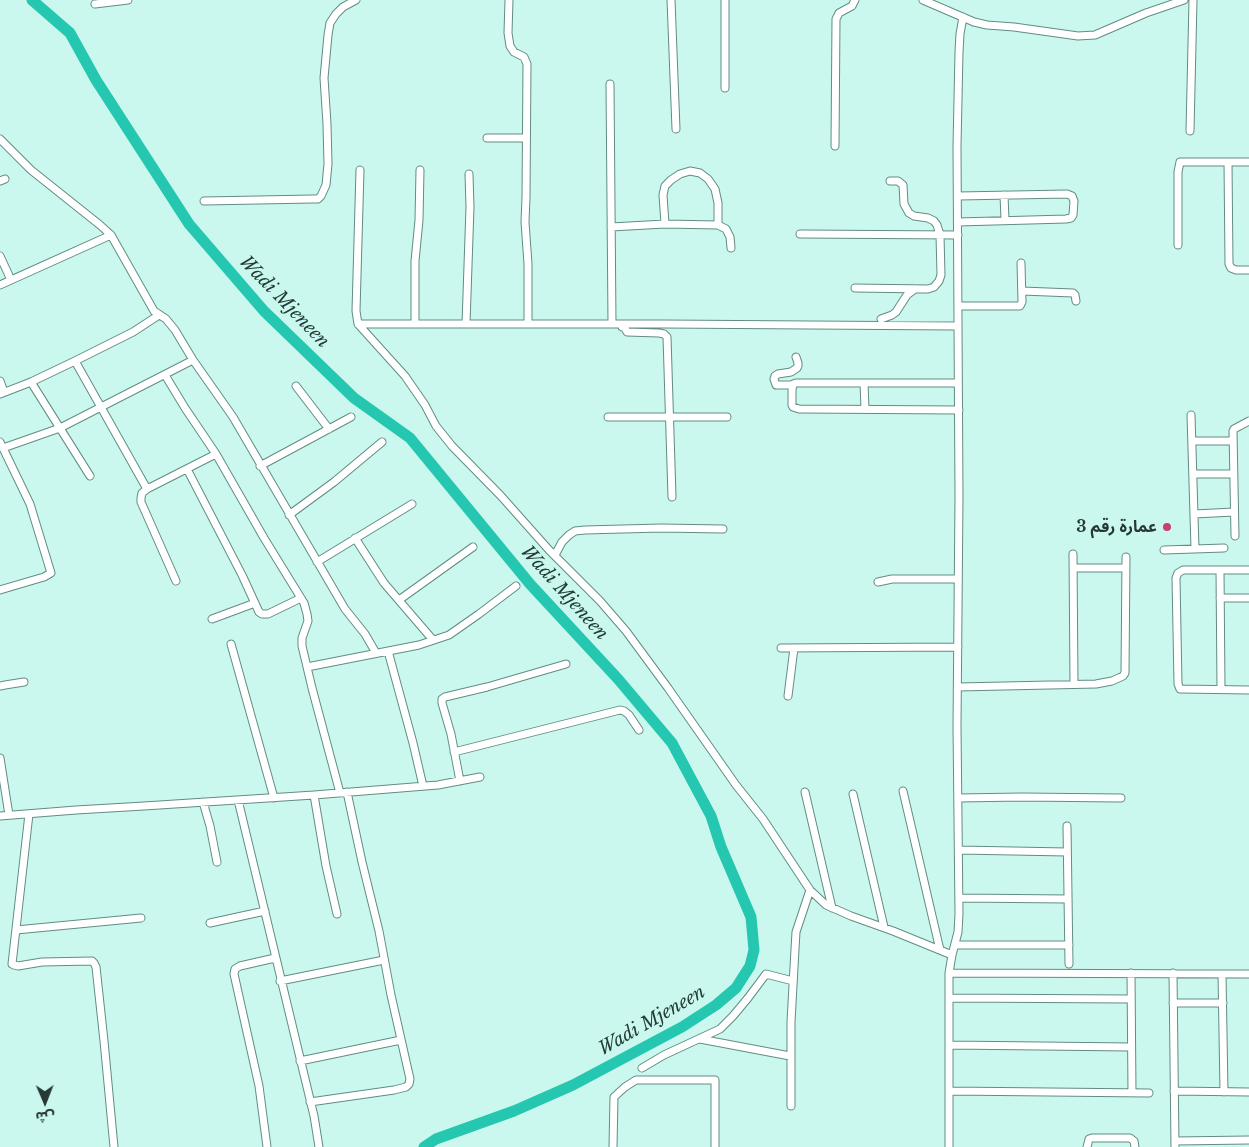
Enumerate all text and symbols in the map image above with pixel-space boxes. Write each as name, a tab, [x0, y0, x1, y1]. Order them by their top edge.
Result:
water label: Wadi Mjeneen	[235, 251, 333, 353]
place label: عمارة رقم 3	[1076, 517, 1157, 537]
marker: عمارة رقم 3	[1161, 521, 1173, 533]
water label: Wadi Mjeneen	[516, 541, 612, 645]
water label: Wadi Mjeneen	[595, 982, 709, 1060]
north arrow	[20, 1077, 70, 1127]
text: ش	[36, 1108, 55, 1126]

